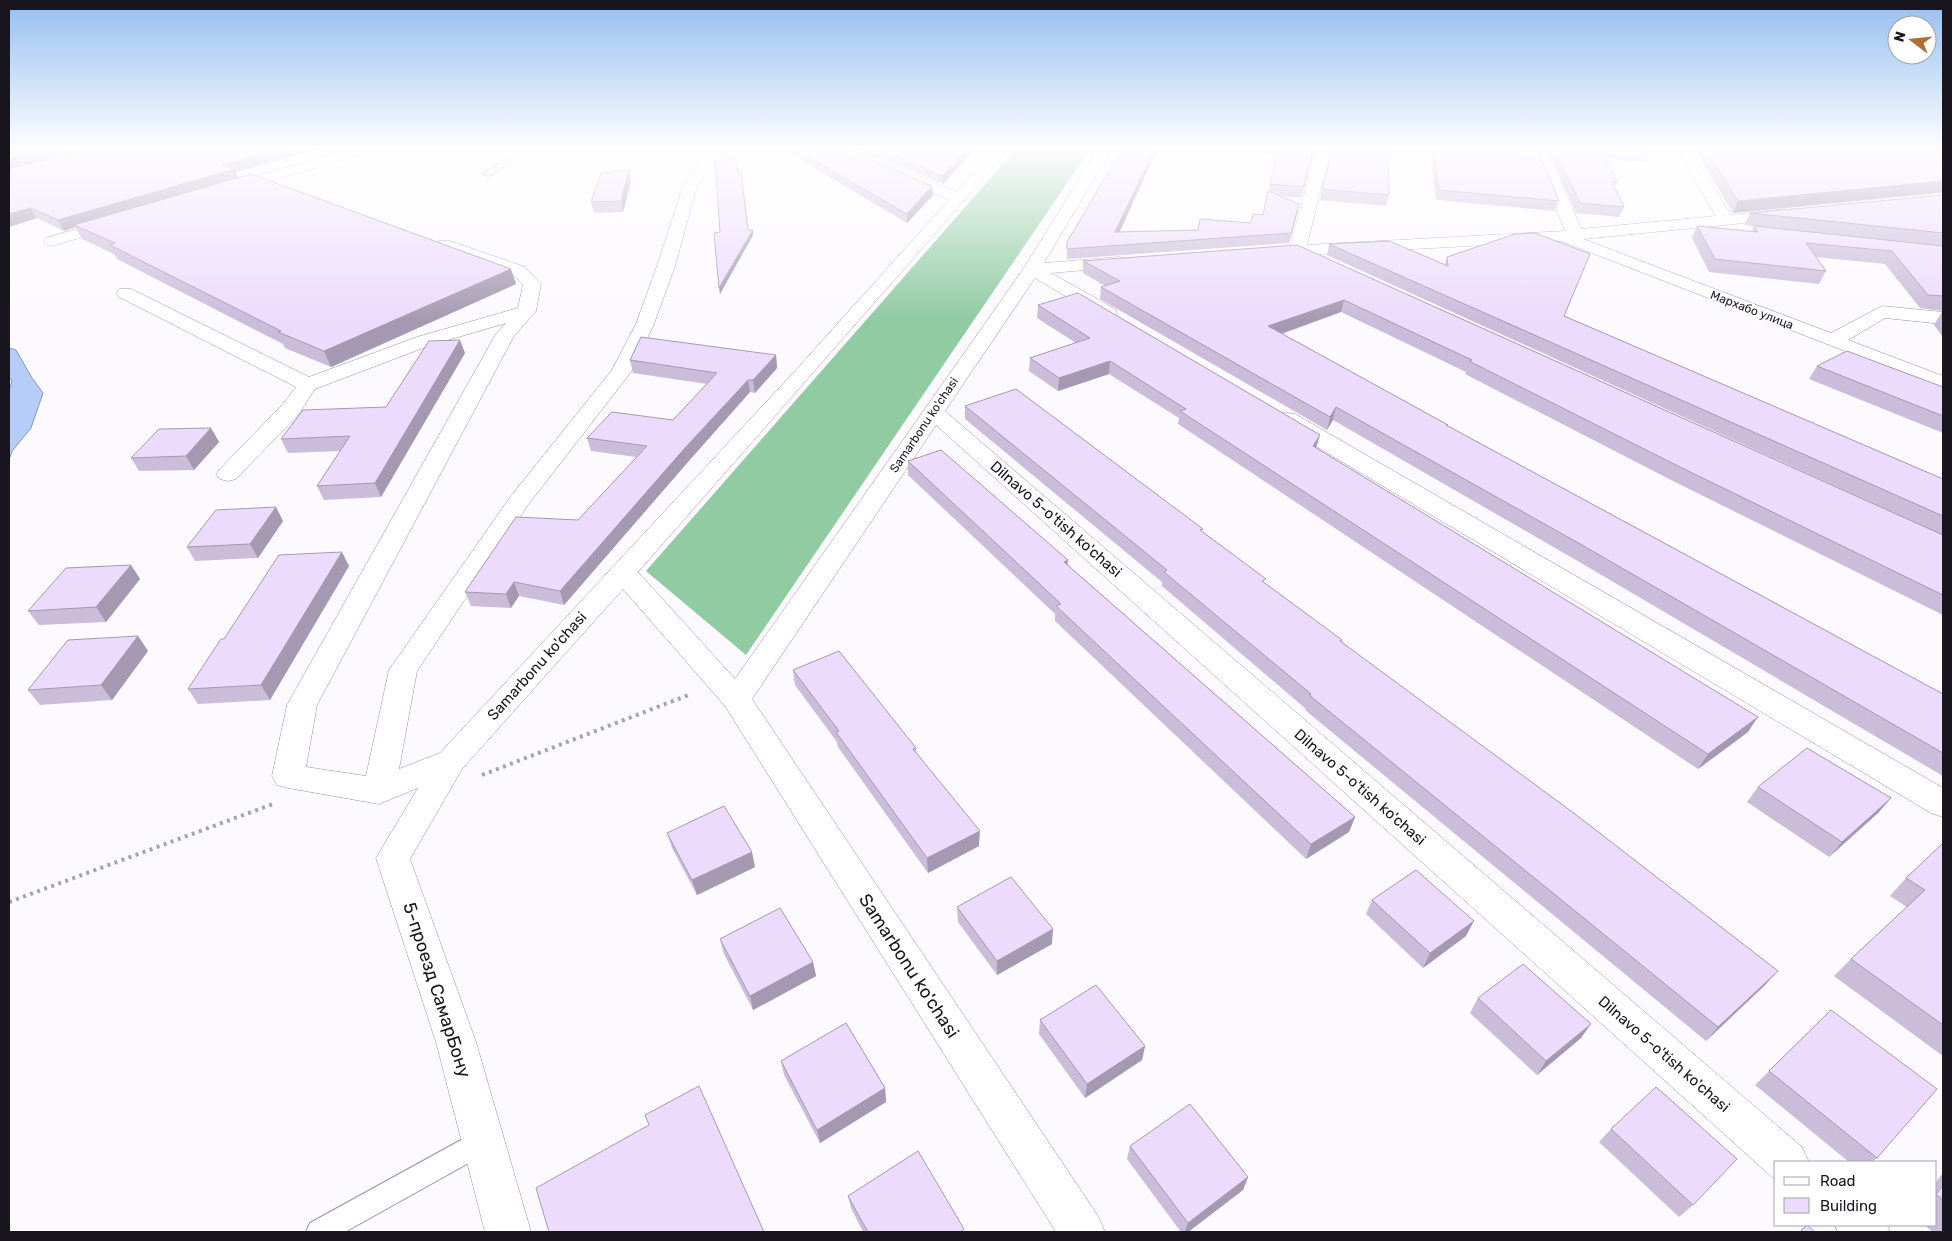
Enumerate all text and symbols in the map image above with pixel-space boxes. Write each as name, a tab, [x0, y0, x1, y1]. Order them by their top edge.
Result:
north arrow	[1887, 15, 1937, 65]
text: N	[1890, 29, 1910, 44]
street label: Мархабо улица	[1709, 288, 1795, 332]
street label: Samarbonu ko'chasi	[887, 375, 961, 475]
street label: Dilnavo 5-o'tish ko'chasi	[987, 457, 1125, 581]
street label: Samarbonu ko'chasi	[484, 608, 590, 724]
street label: Dilnavo 5-o'tish ko'chasi	[1291, 725, 1429, 849]
street label: Samarbonu ko'chasi	[854, 890, 964, 1042]
street label: 5-проезд СамарБону	[398, 899, 476, 1081]
street label: Dilnavo 5-o'tish ko'chasi	[1595, 992, 1733, 1116]
legend	[1774, 1161, 1937, 1226]
text: Road	[1820, 1172, 1856, 1190]
text: Building	[1820, 1197, 1877, 1215]

